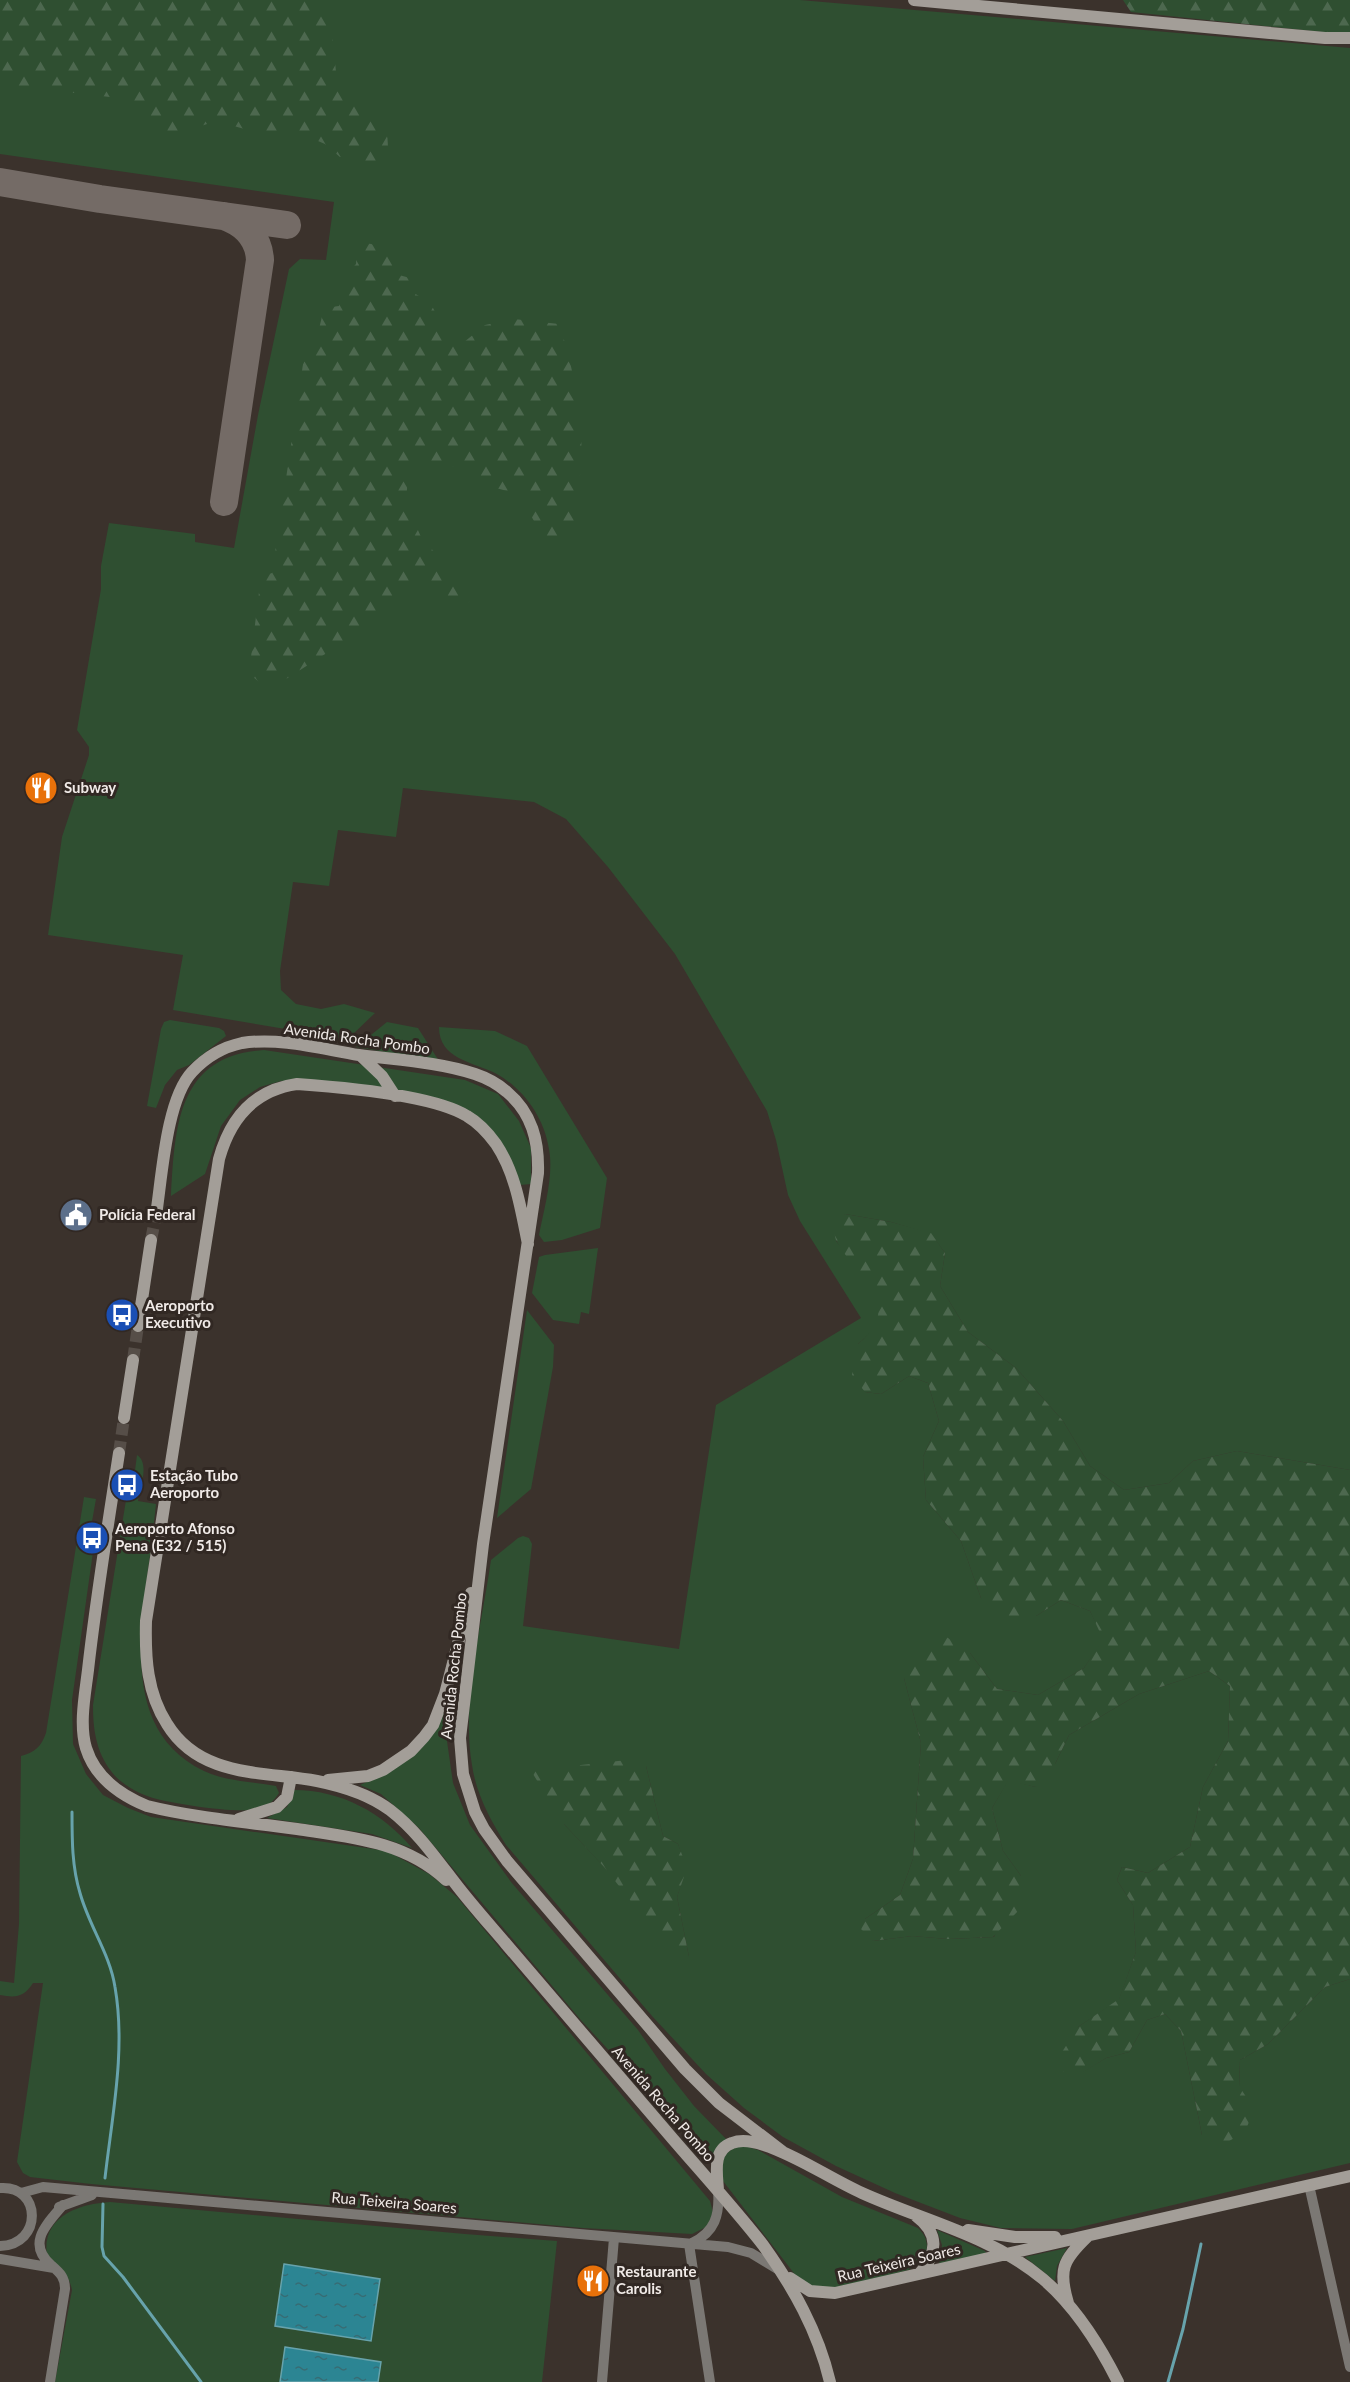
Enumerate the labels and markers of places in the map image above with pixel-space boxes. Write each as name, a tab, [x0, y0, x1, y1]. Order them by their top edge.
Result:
restaurant icon: Subway	[23, 770, 59, 806]
place label: Subway	[64, 778, 116, 796]
public building icon: Polícia Federal	[58, 1197, 94, 1233]
place label: Polícia Federal	[99, 1205, 196, 1223]
place label: Aeroporto Executivo	[144, 1296, 214, 1331]
bus stop icon: Aeroporto Executivo	[104, 1297, 140, 1333]
place label: Estação Tubo Aeroporto	[149, 1466, 239, 1501]
bus stop icon: Estação Tubo Aeroporto	[109, 1467, 145, 1503]
place label: Aeroporto Afonso Pena (E32 / 515)	[114, 1519, 235, 1554]
bus stop icon: Aeroporto Afonso Pena (E32 / 515)	[74, 1520, 110, 1556]
place label: Restaurante Carolis	[616, 2262, 696, 2297]
restaurant icon: Restaurante Carolis	[575, 2263, 611, 2299]

